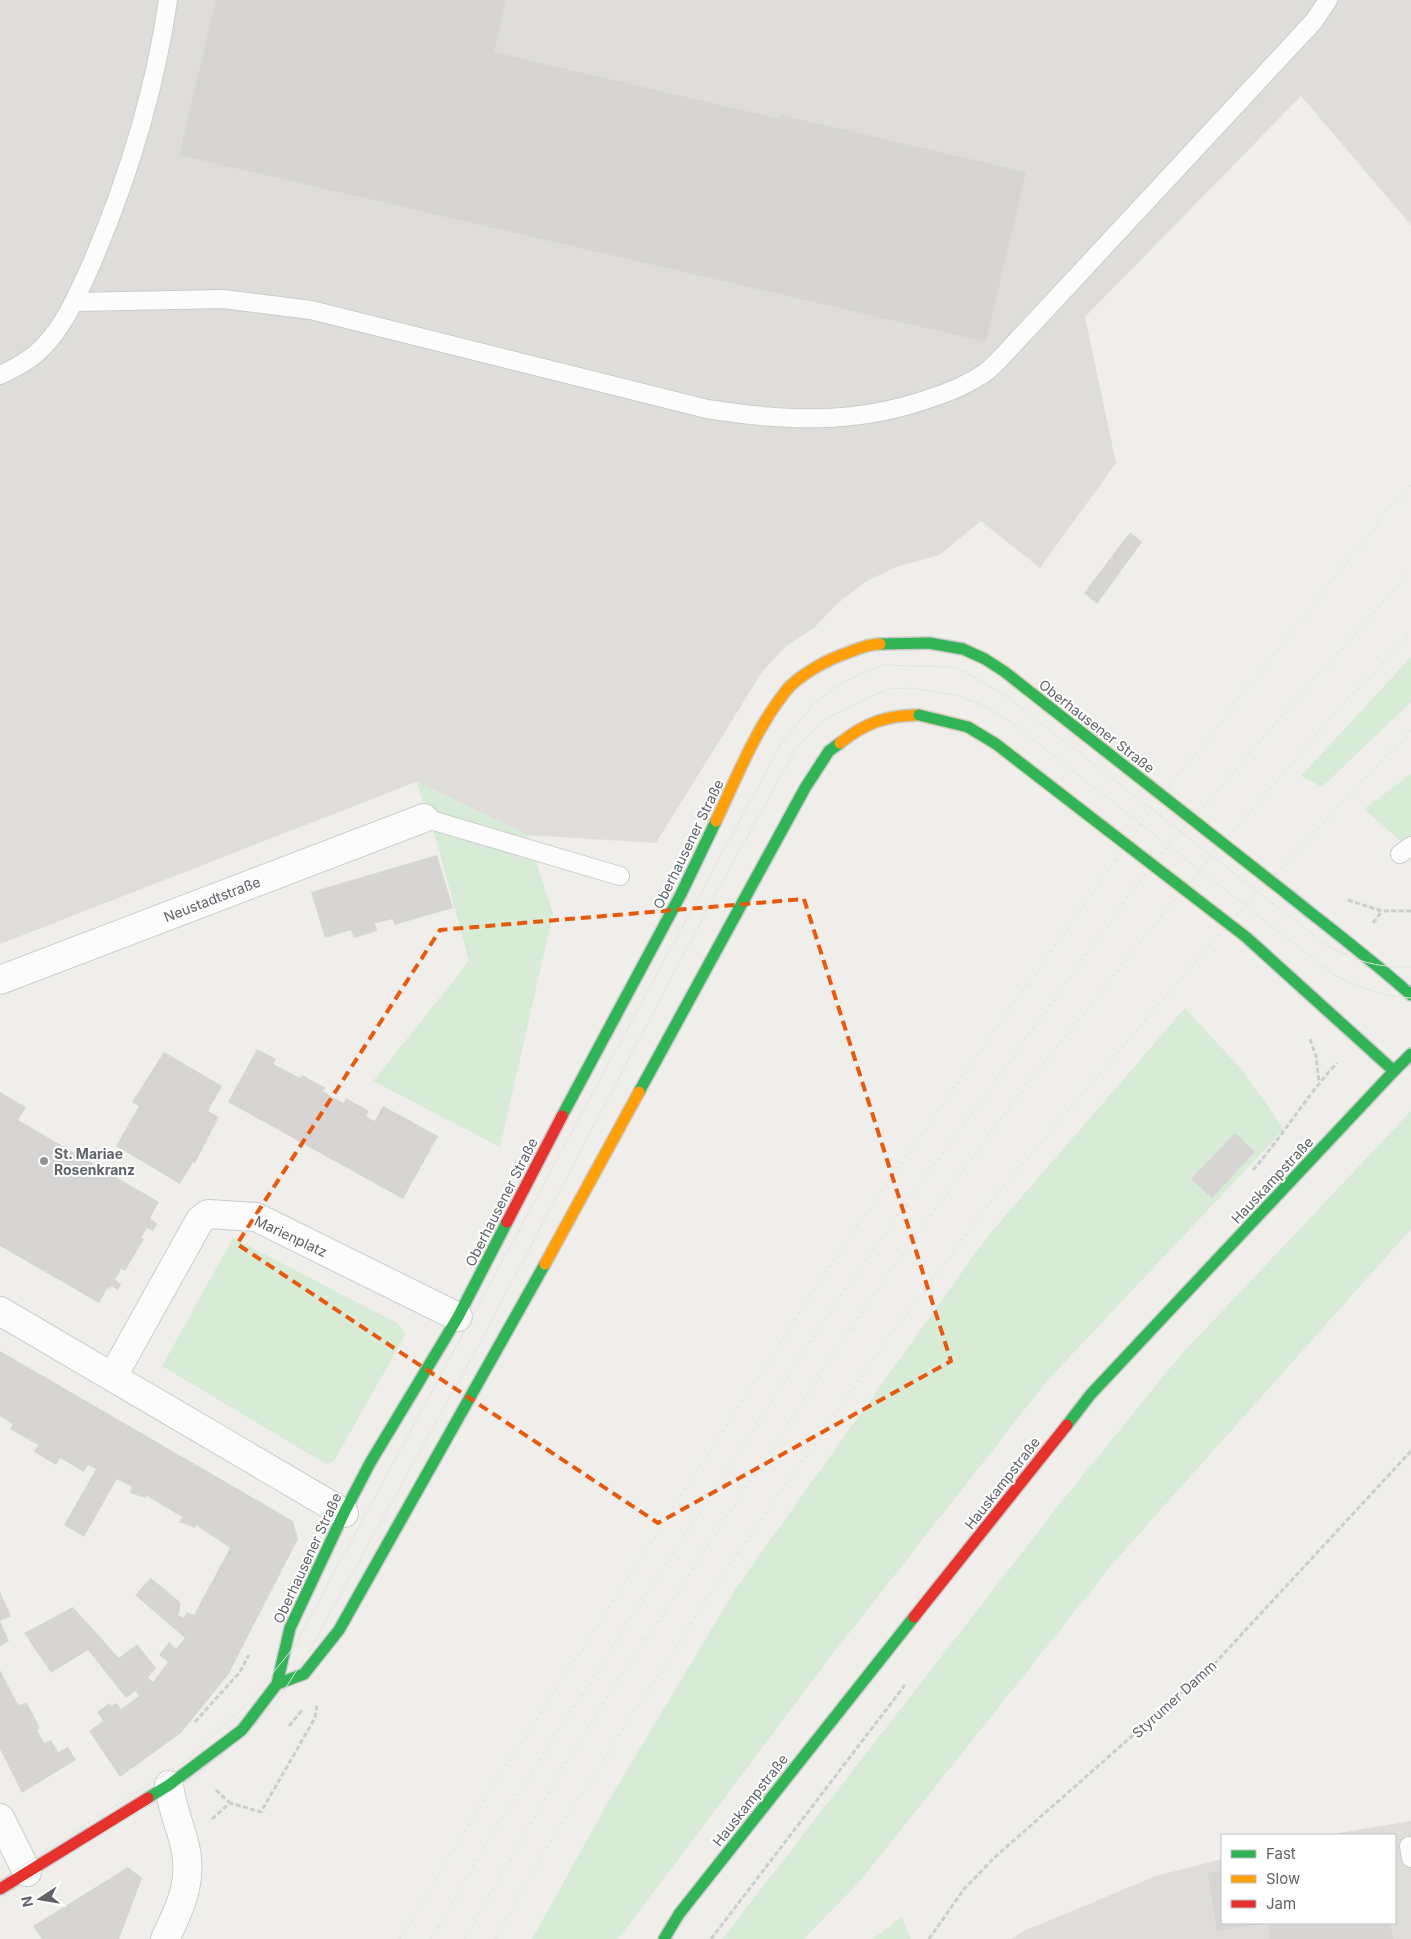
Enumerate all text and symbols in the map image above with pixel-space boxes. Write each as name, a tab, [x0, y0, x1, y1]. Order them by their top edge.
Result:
street label: Oberhausener Straße	[1036, 676, 1158, 776]
street label: Oberhausener Straße	[649, 776, 727, 912]
street label: Neustadtstraße	[161, 873, 263, 925]
street label: Hauskampstraße	[1228, 1133, 1316, 1227]
street label: Oberhausener Straße	[461, 1135, 541, 1269]
place label: St. Mariae Rosenkranz	[54, 1145, 135, 1178]
marker: St. Mariae Rosenkranz	[38, 1155, 50, 1167]
street label: Marienplatz	[252, 1212, 330, 1260]
street label: Hauskampstraße	[961, 1434, 1043, 1532]
street label: Oberhausener Straße	[269, 1490, 345, 1626]
street label: Styrumer Damm	[1128, 1657, 1220, 1741]
street label: Hauskampstraße	[709, 1751, 791, 1849]
legend	[1221, 1834, 1396, 1924]
text: Fast	[1266, 1844, 1296, 1863]
text: Slow	[1266, 1869, 1300, 1888]
north arrow	[15, 1874, 65, 1924]
text: Jam	[1266, 1894, 1296, 1913]
text: N	[17, 1895, 36, 1909]

